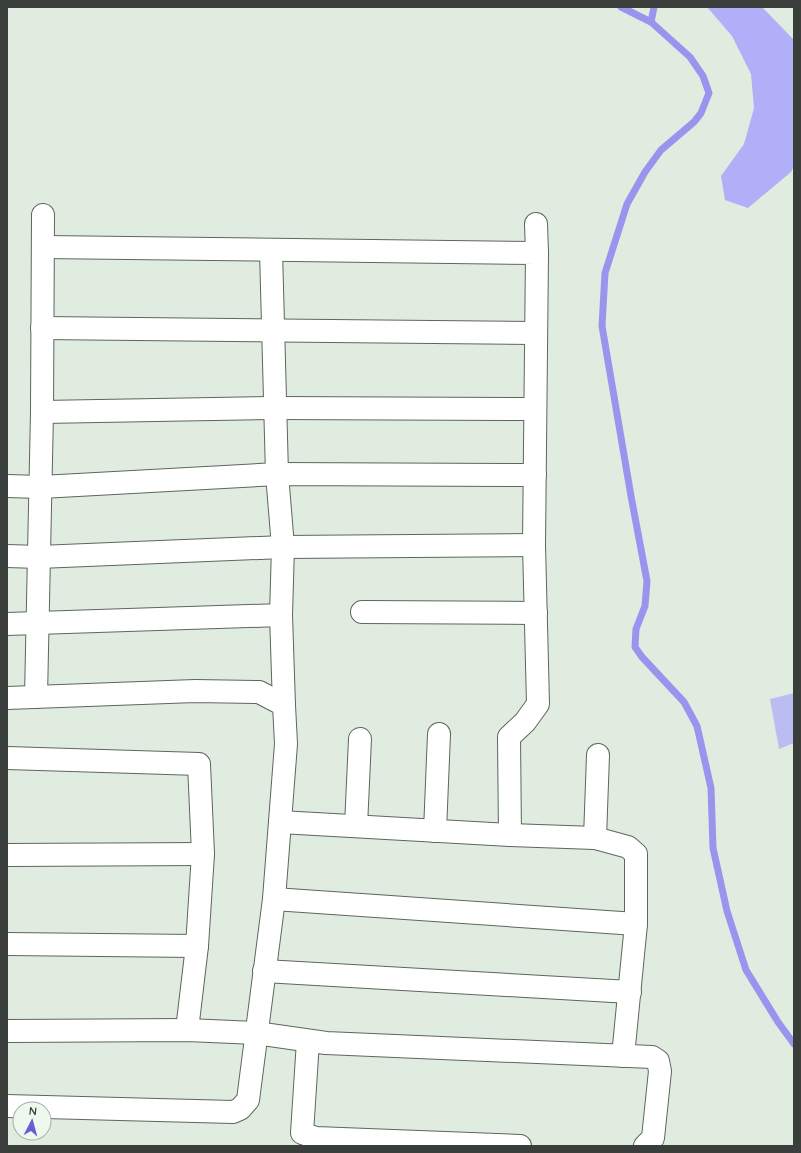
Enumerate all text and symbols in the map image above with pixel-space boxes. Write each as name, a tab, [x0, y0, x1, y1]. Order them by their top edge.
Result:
north arrow	[12, 1101, 52, 1141]
text: N	[28, 1104, 38, 1118]

